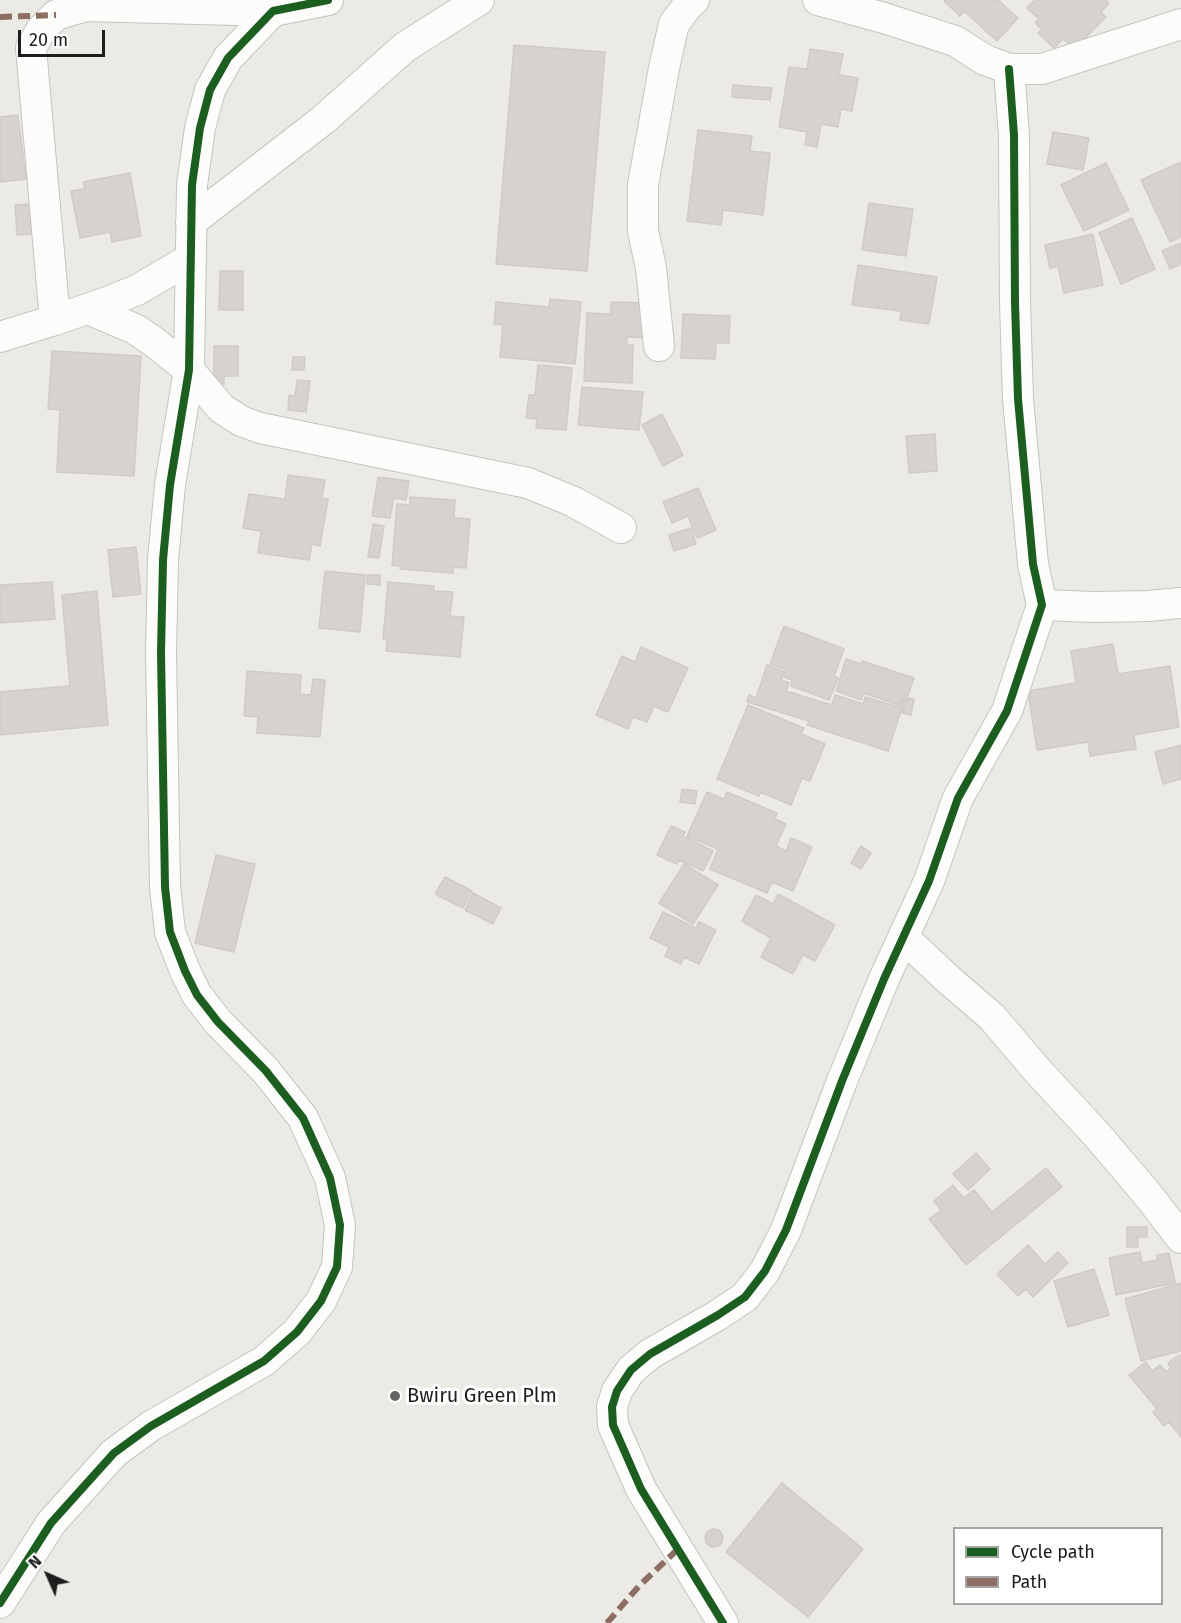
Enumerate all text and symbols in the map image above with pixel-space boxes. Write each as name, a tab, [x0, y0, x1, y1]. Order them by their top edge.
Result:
scale bar	[21, 18, 108, 56]
text: 20 m	[29, 29, 68, 51]
place label: Bwiru Green Plm	[407, 1384, 557, 1408]
marker: Bwiru Green Plm	[388, 1389, 402, 1403]
legend	[953, 1527, 1163, 1605]
text: Cycle path	[1011, 1541, 1095, 1563]
north arrow	[18, 1545, 78, 1605]
text: N	[24, 1551, 45, 1572]
text: Path	[1011, 1571, 1047, 1593]

